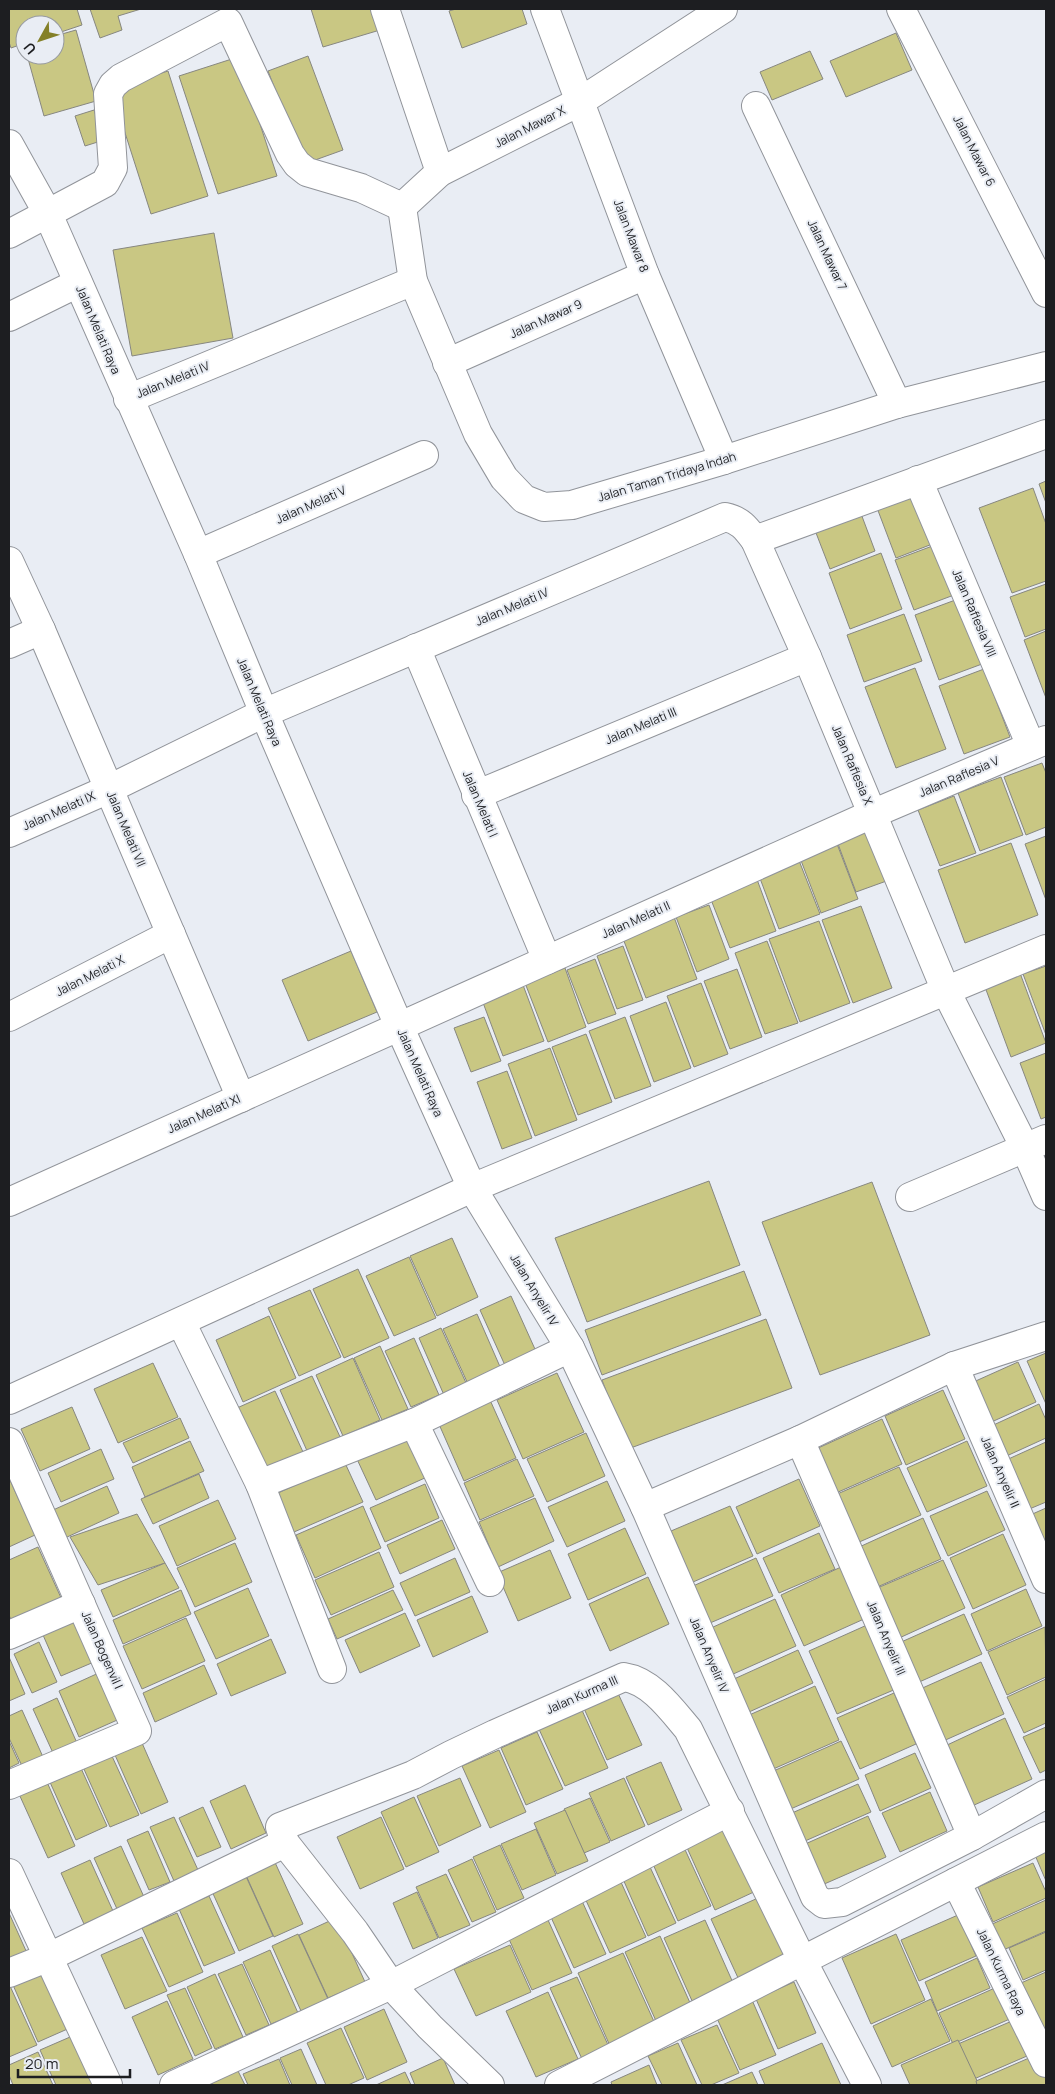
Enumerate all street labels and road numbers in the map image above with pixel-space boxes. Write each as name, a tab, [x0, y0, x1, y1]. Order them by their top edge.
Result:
street label: Jalan Mawar X	[491, 101, 569, 152]
street label: Jalan Mawar 6	[949, 112, 1000, 189]
street label: Jalan Mawar 8	[610, 197, 653, 275]
street label: Jalan Mawar 7	[804, 217, 851, 293]
street label: Jalan Melati Raya	[72, 283, 125, 377]
street label: Jalan Mawar 9	[507, 295, 585, 342]
street label: Jalan Melati IV	[134, 357, 213, 402]
street label: Jalan Taman Tridaya Indah	[596, 447, 738, 506]
street label: Jalan Melati V	[273, 481, 349, 528]
street label: Jalan Raflesia VIII	[948, 566, 1001, 659]
street label: Jalan Melati IV	[473, 583, 552, 630]
street label: Jalan Melati Raya	[233, 655, 286, 749]
street label: Jalan Melati III	[602, 703, 679, 748]
street label: Jalan Raflesia X	[828, 722, 877, 808]
street label: Jalan Raflesia V	[916, 752, 1002, 801]
street label: Jalan Melati I	[459, 768, 502, 840]
street label: Jalan Melati IX	[20, 787, 98, 834]
street label: Jalan Melati VII	[103, 788, 150, 869]
street label: Jalan Melati II	[599, 897, 673, 942]
street label: Jalan Melati X	[52, 951, 128, 1000]
street label: Jalan Melati Raya	[393, 1026, 447, 1119]
street label: Jalan Melati XI	[165, 1090, 243, 1137]
street label: Jalan Anyelir IV	[506, 1251, 563, 1330]
street label: Jalan Anyelir II	[977, 1433, 1024, 1510]
street label: Jalan Anyelir III	[863, 1598, 910, 1678]
street label: Jalan Bogenvil I	[78, 1608, 127, 1691]
street label: Jalan Anyelir IV	[686, 1614, 733, 1696]
street label: Jalan Kurma III	[543, 1671, 620, 1718]
street label: Jalan Kurma Raya	[973, 1925, 1030, 2018]

